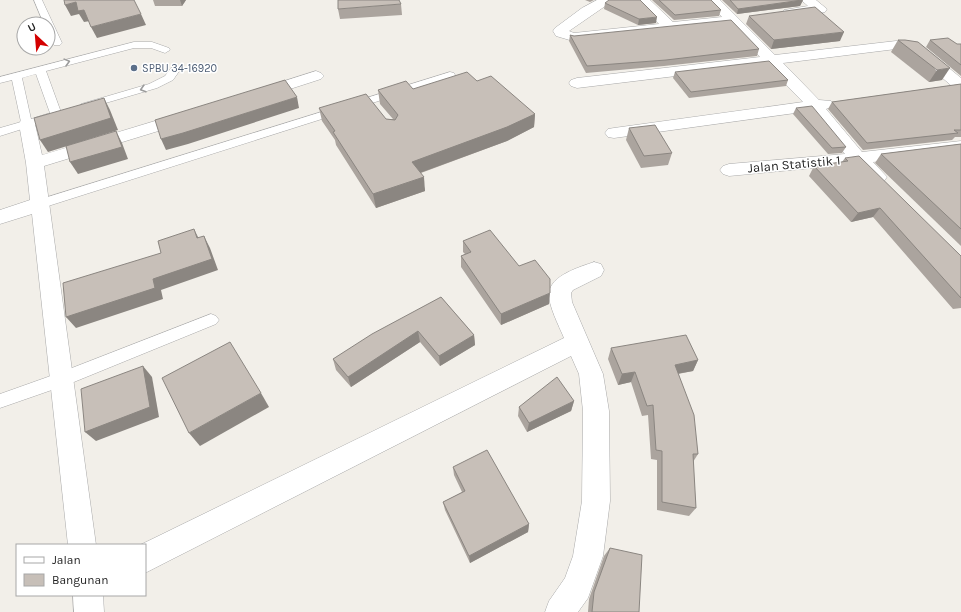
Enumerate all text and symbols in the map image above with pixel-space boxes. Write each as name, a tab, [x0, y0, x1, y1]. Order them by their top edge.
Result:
north arrow	[16, 16, 56, 56]
text: U	[26, 20, 38, 35]
one-way arrow	[63, 58, 70, 67]
place label: SPBU 34-16920	[142, 62, 217, 75]
marker: SPBU 34-16920	[129, 63, 139, 73]
one-way arrow	[139, 84, 146, 93]
street label: Jalan Statistik 1	[747, 152, 841, 176]
legend	[16, 544, 146, 596]
text: Jalan	[52, 553, 81, 567]
text: Bangunan	[52, 573, 108, 587]

